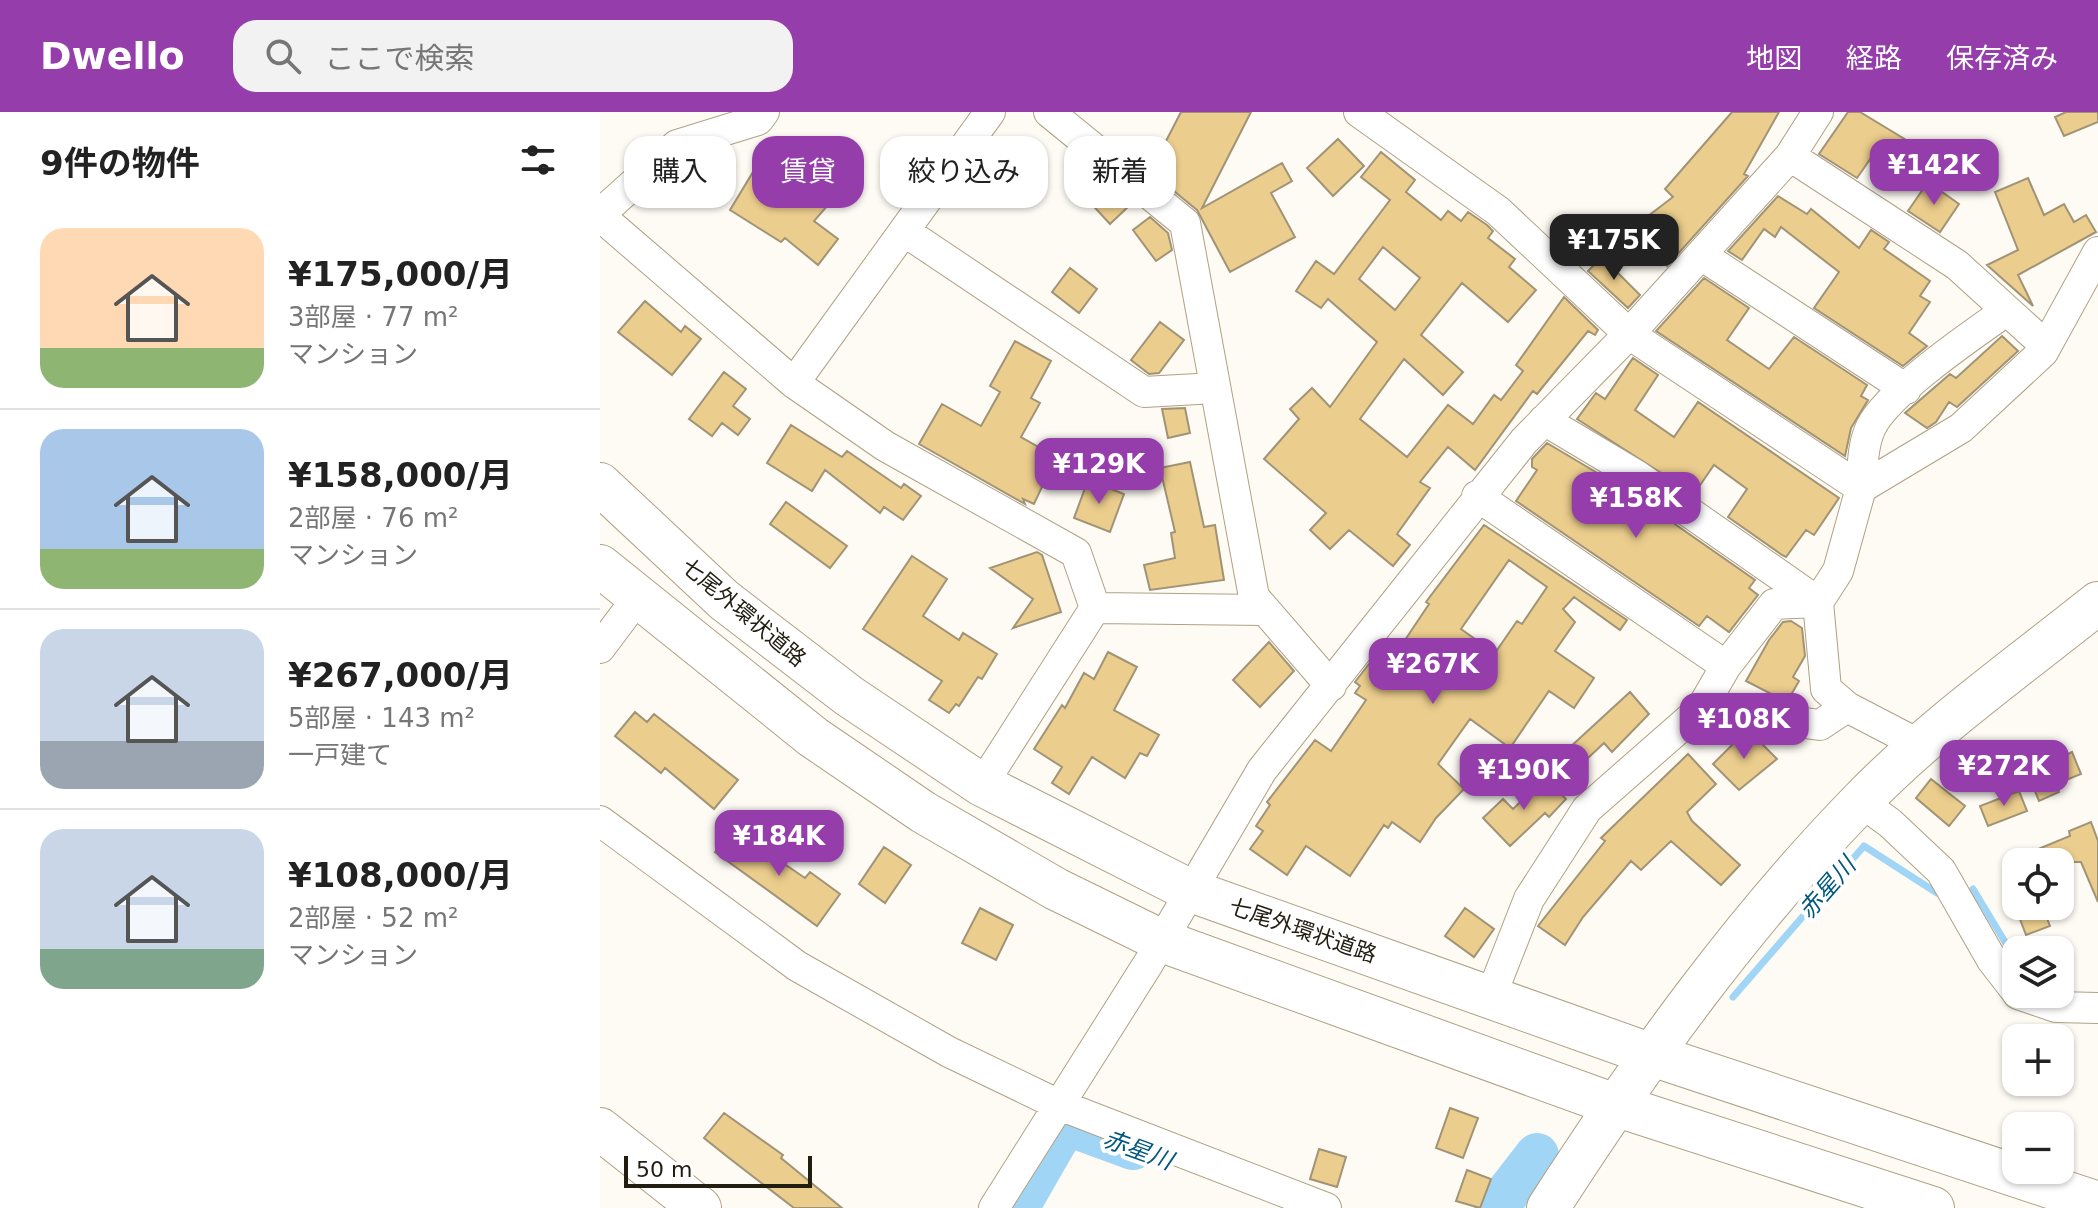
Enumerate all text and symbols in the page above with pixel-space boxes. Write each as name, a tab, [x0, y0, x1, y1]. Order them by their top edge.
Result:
search box	[233, 20, 793, 92]
text: Dwello	[40, 34, 185, 78]
icon: search	[261, 34, 305, 78]
text: ここで検索	[325, 41, 475, 76]
text: 地図	[1746, 42, 1802, 75]
text: 経路	[1846, 42, 1902, 75]
text: 保存済み	[1946, 42, 2058, 75]
chip: 購入	[624, 136, 736, 208]
chip: 賃貸	[752, 136, 864, 208]
chip: 絞り込み	[880, 136, 1048, 208]
chip: 新着	[1064, 136, 1176, 208]
icon: filters	[516, 138, 560, 182]
pin: ¥142K	[1878, 139, 1990, 207]
text: 9件の物件	[40, 143, 200, 183]
text: ¥142K	[1888, 150, 1980, 180]
pin: ¥175K	[1558, 214, 1670, 282]
text: ¥175K	[1568, 225, 1660, 255]
text: ¥175,000/月	[288, 254, 513, 294]
icon: home	[104, 260, 200, 356]
text: 3部屋 · 77 m²	[288, 302, 458, 332]
text: マンション	[288, 339, 418, 369]
pin: ¥129K	[1043, 438, 1155, 506]
text: ¥129K	[1053, 449, 1145, 479]
text: ¥158,000/月	[288, 455, 513, 495]
icon: home	[104, 461, 200, 557]
pin: ¥158K	[1580, 472, 1692, 540]
text: ¥158K	[1590, 483, 1682, 513]
text: 2部屋 · 76 m²	[288, 503, 458, 533]
text: マンション	[288, 540, 418, 570]
street label: 七尾外環状道路	[677, 553, 811, 671]
pin: ¥267K	[1377, 638, 1489, 706]
text: ¥267K	[1387, 649, 1479, 679]
text: ¥267,000/月	[288, 655, 513, 695]
icon: home	[104, 661, 200, 757]
pin: ¥108K	[1688, 693, 1800, 761]
text: 5部屋 · 143 m²	[288, 703, 475, 733]
text: ¥108K	[1698, 704, 1790, 734]
text: 一戸建て	[288, 740, 392, 770]
pin: ¥272K	[1948, 740, 2060, 808]
pin: ¥190K	[1468, 744, 1580, 812]
text: ¥272K	[1958, 751, 2050, 781]
text: ¥190K	[1478, 755, 1570, 785]
pin: ¥184K	[723, 810, 835, 878]
text: ¥184K	[733, 821, 825, 851]
map controls	[2002, 848, 2074, 1184]
button: locate	[2002, 848, 2074, 920]
water label: 赤星川	[1793, 849, 1863, 924]
text: ¥108,000/月	[288, 855, 513, 895]
icon: home	[104, 861, 200, 957]
street label: 七尾外環状道路	[1226, 894, 1380, 967]
text: 2部屋 · 52 m²	[288, 903, 458, 933]
button: layers	[2002, 936, 2074, 1008]
text: マンション	[288, 940, 418, 970]
button: +	[2002, 1024, 2074, 1096]
button: −	[2002, 1112, 2074, 1184]
water label: 赤星川	[1099, 1125, 1179, 1176]
scale bar	[624, 1152, 812, 1188]
text: 50 m	[636, 1157, 692, 1182]

